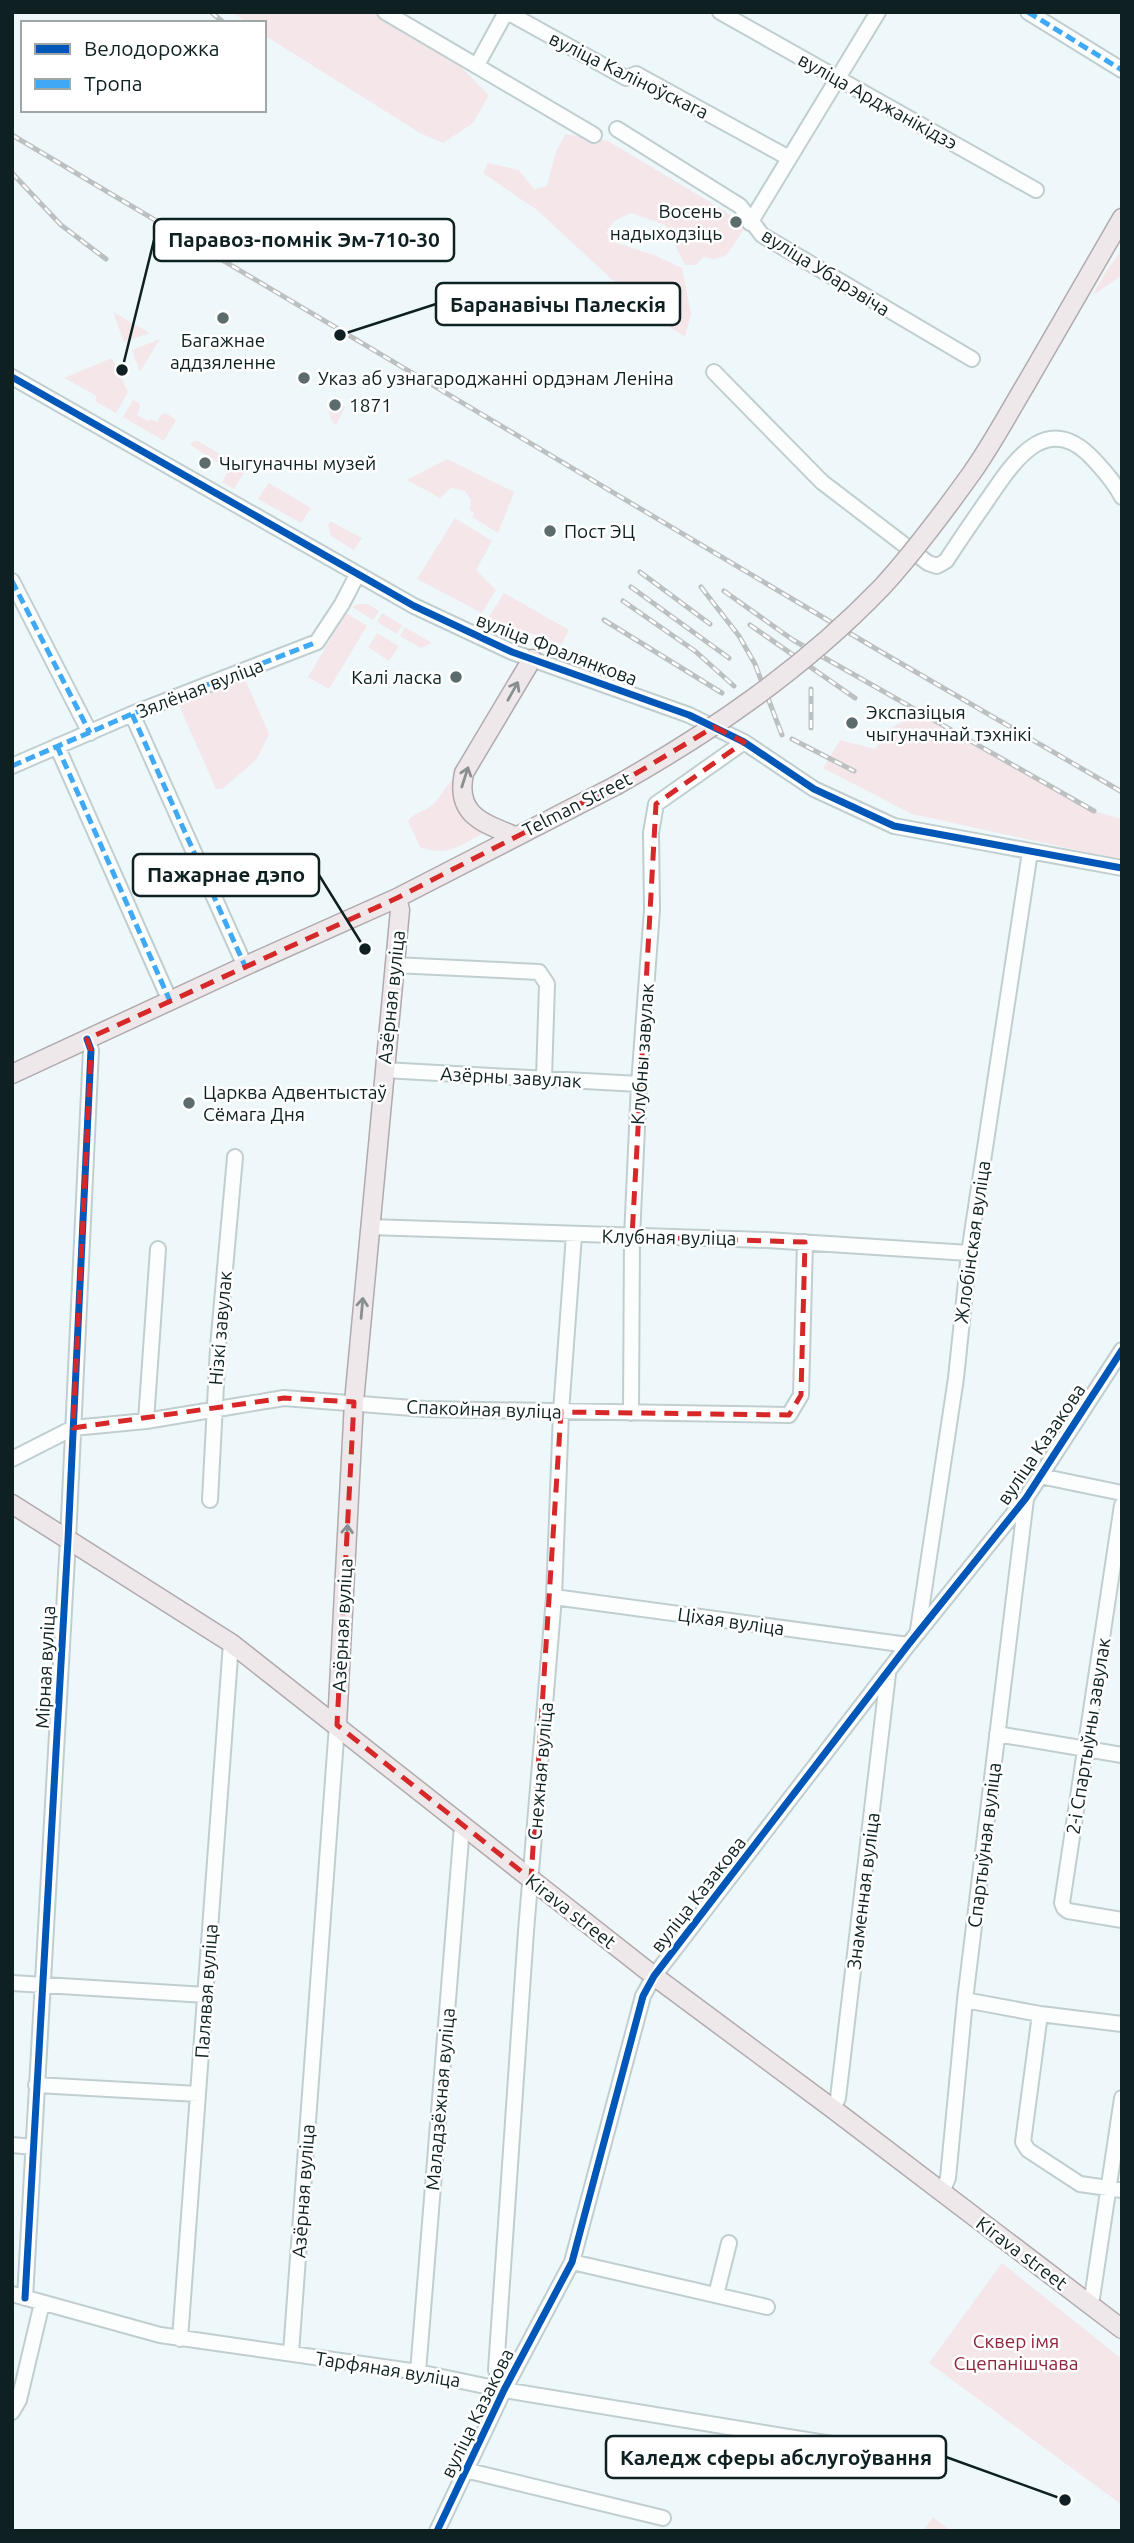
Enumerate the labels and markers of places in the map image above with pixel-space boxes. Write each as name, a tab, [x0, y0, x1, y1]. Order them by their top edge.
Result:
place label: Восень надыходзіць	[610, 200, 722, 244]
marker: Восень надыходзіць	[728, 214, 744, 230]
callout: Паравоз-помнік Эм-710-30	[154, 219, 454, 261]
callout: Баранавічы Палескія	[436, 283, 680, 325]
marker: Багажнае аддзяленне	[215, 310, 231, 326]
place label: Багажнае аддзяленне	[170, 329, 276, 373]
place label: Указ аб узнагароджанні ордэнам Леніна	[318, 367, 674, 389]
marker: Указ аб узнагароджанні ордэнам Леніна	[296, 370, 312, 386]
place label: 1871	[349, 394, 392, 416]
marker: 1871	[327, 397, 343, 413]
place label: Чыгуначны музей	[219, 452, 376, 474]
marker: Чыгуначны музей	[197, 455, 213, 471]
place label: Пост ЭЦ	[564, 520, 635, 542]
marker: Пост ЭЦ	[542, 523, 558, 539]
place label: Калі ласка	[351, 666, 442, 688]
marker: Калі ласка	[448, 669, 464, 685]
place label: Экспазіцыя чыгуначнай тэхнікі	[866, 701, 1032, 745]
marker: Экспазіцыя чыгуначнай тэхнікі	[844, 715, 860, 731]
callout: Пажарнае дэпо	[133, 854, 319, 896]
place label: Царква Адвентыстаў Сёмага Дня	[203, 1081, 387, 1125]
marker: Царква Адвентыстаў Сёмага Дня	[181, 1095, 197, 1111]
callout: Каледж сферы абслугоўвання	[606, 2436, 946, 2478]

